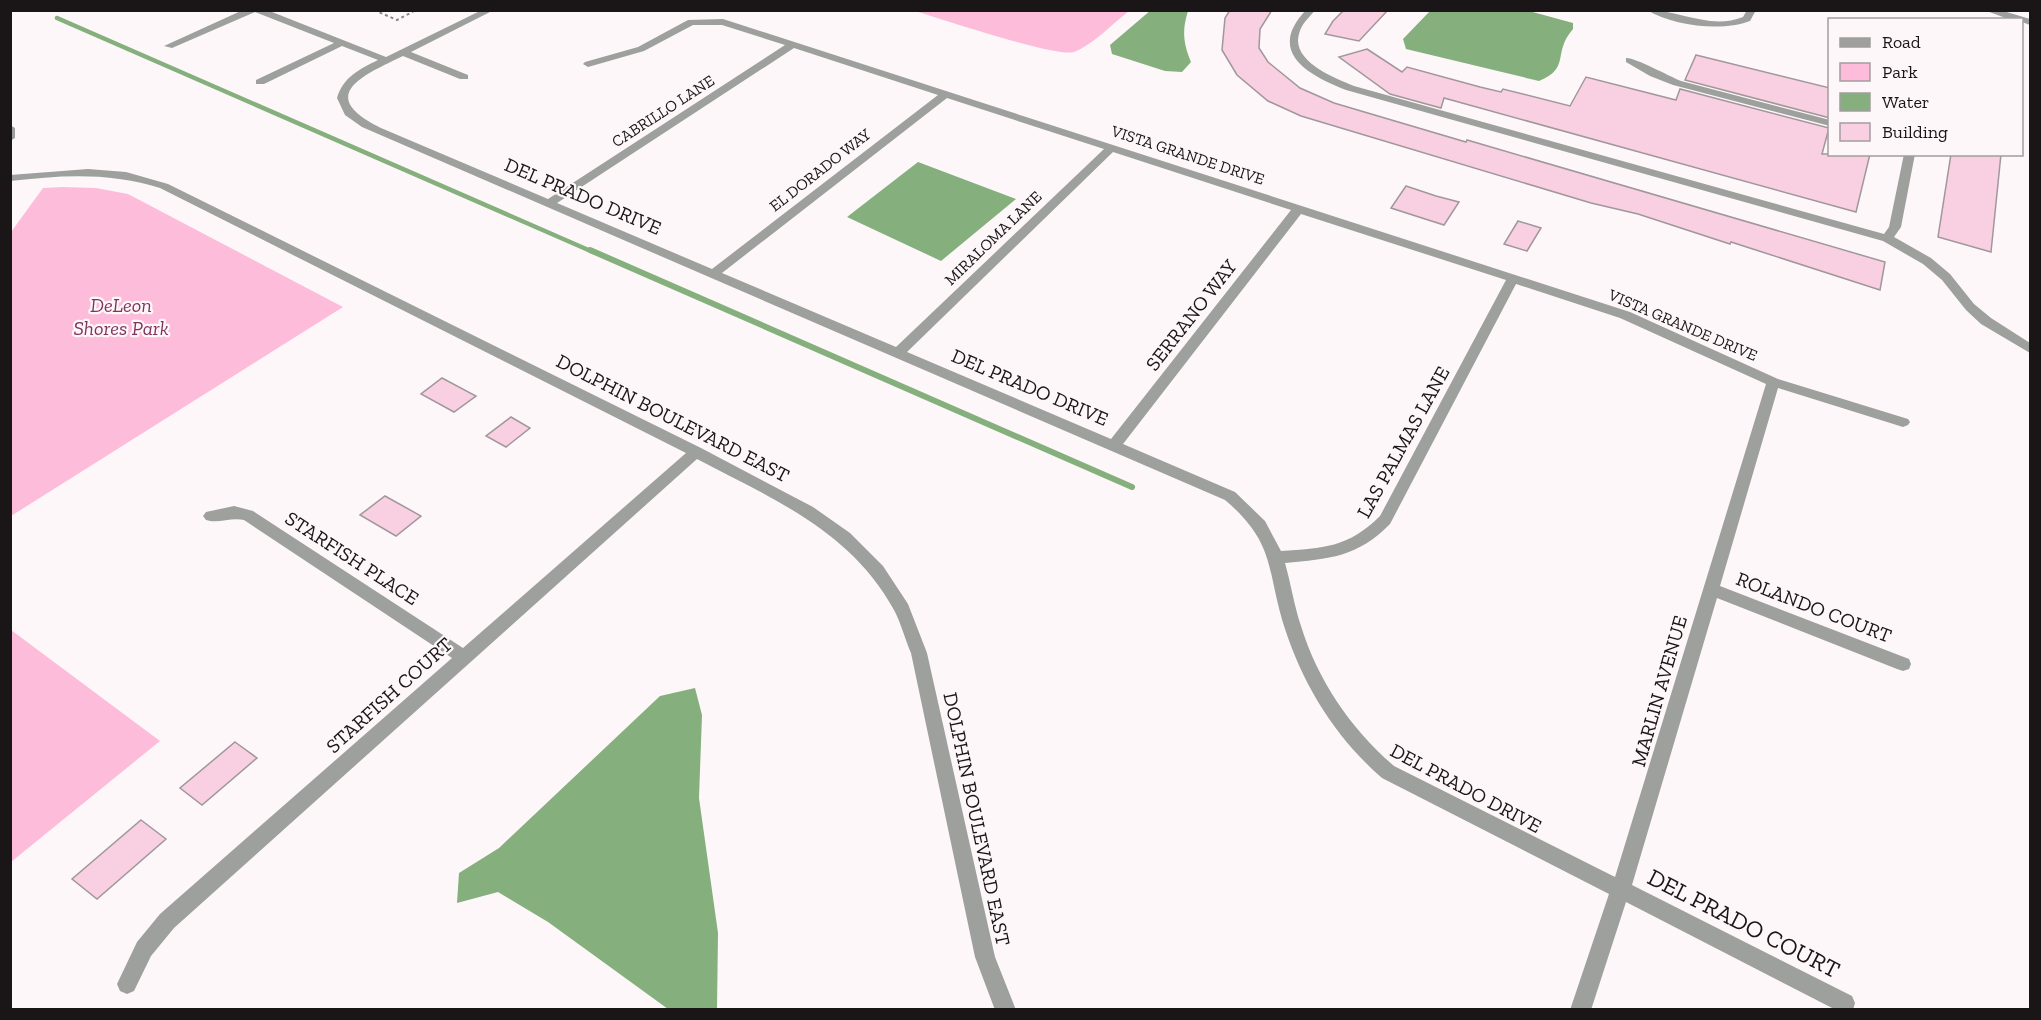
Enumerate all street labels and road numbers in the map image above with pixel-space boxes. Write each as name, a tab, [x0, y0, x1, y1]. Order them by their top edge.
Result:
street label: CABRILLO LANE	[608, 71, 718, 151]
street label: VISTA GRANDE DRIVE	[1108, 121, 1267, 189]
street label: EL DORADO WAY	[766, 124, 875, 215]
street label: DEL PRADO DRIVE	[501, 152, 665, 240]
street label: MIRALOMA LANE	[941, 187, 1045, 289]
street label: SERRANO WAY	[1140, 254, 1242, 375]
street label: VISTA GRANDE DRIVE	[1605, 285, 1760, 365]
street label: DEL PRADO DRIVE	[948, 343, 1112, 431]
street label: DOLPHIN BOULEVARD EAST	[552, 349, 794, 487]
street label: LAS PALMAS LANE	[1351, 362, 1455, 522]
street label: STARFISH PLACE	[281, 506, 423, 610]
street label: ROLANDO COURT	[1733, 566, 1895, 648]
street label: MARLIN AVENUE	[1626, 613, 1692, 769]
street label: STARFISH COURT	[321, 632, 457, 758]
street label: DOLPHIN BOULEVARD EAST	[938, 690, 1016, 948]
street label: DEL PRADO DRIVE	[1386, 738, 1546, 838]
street label: DEL PRADO COURT	[1643, 862, 1845, 984]

